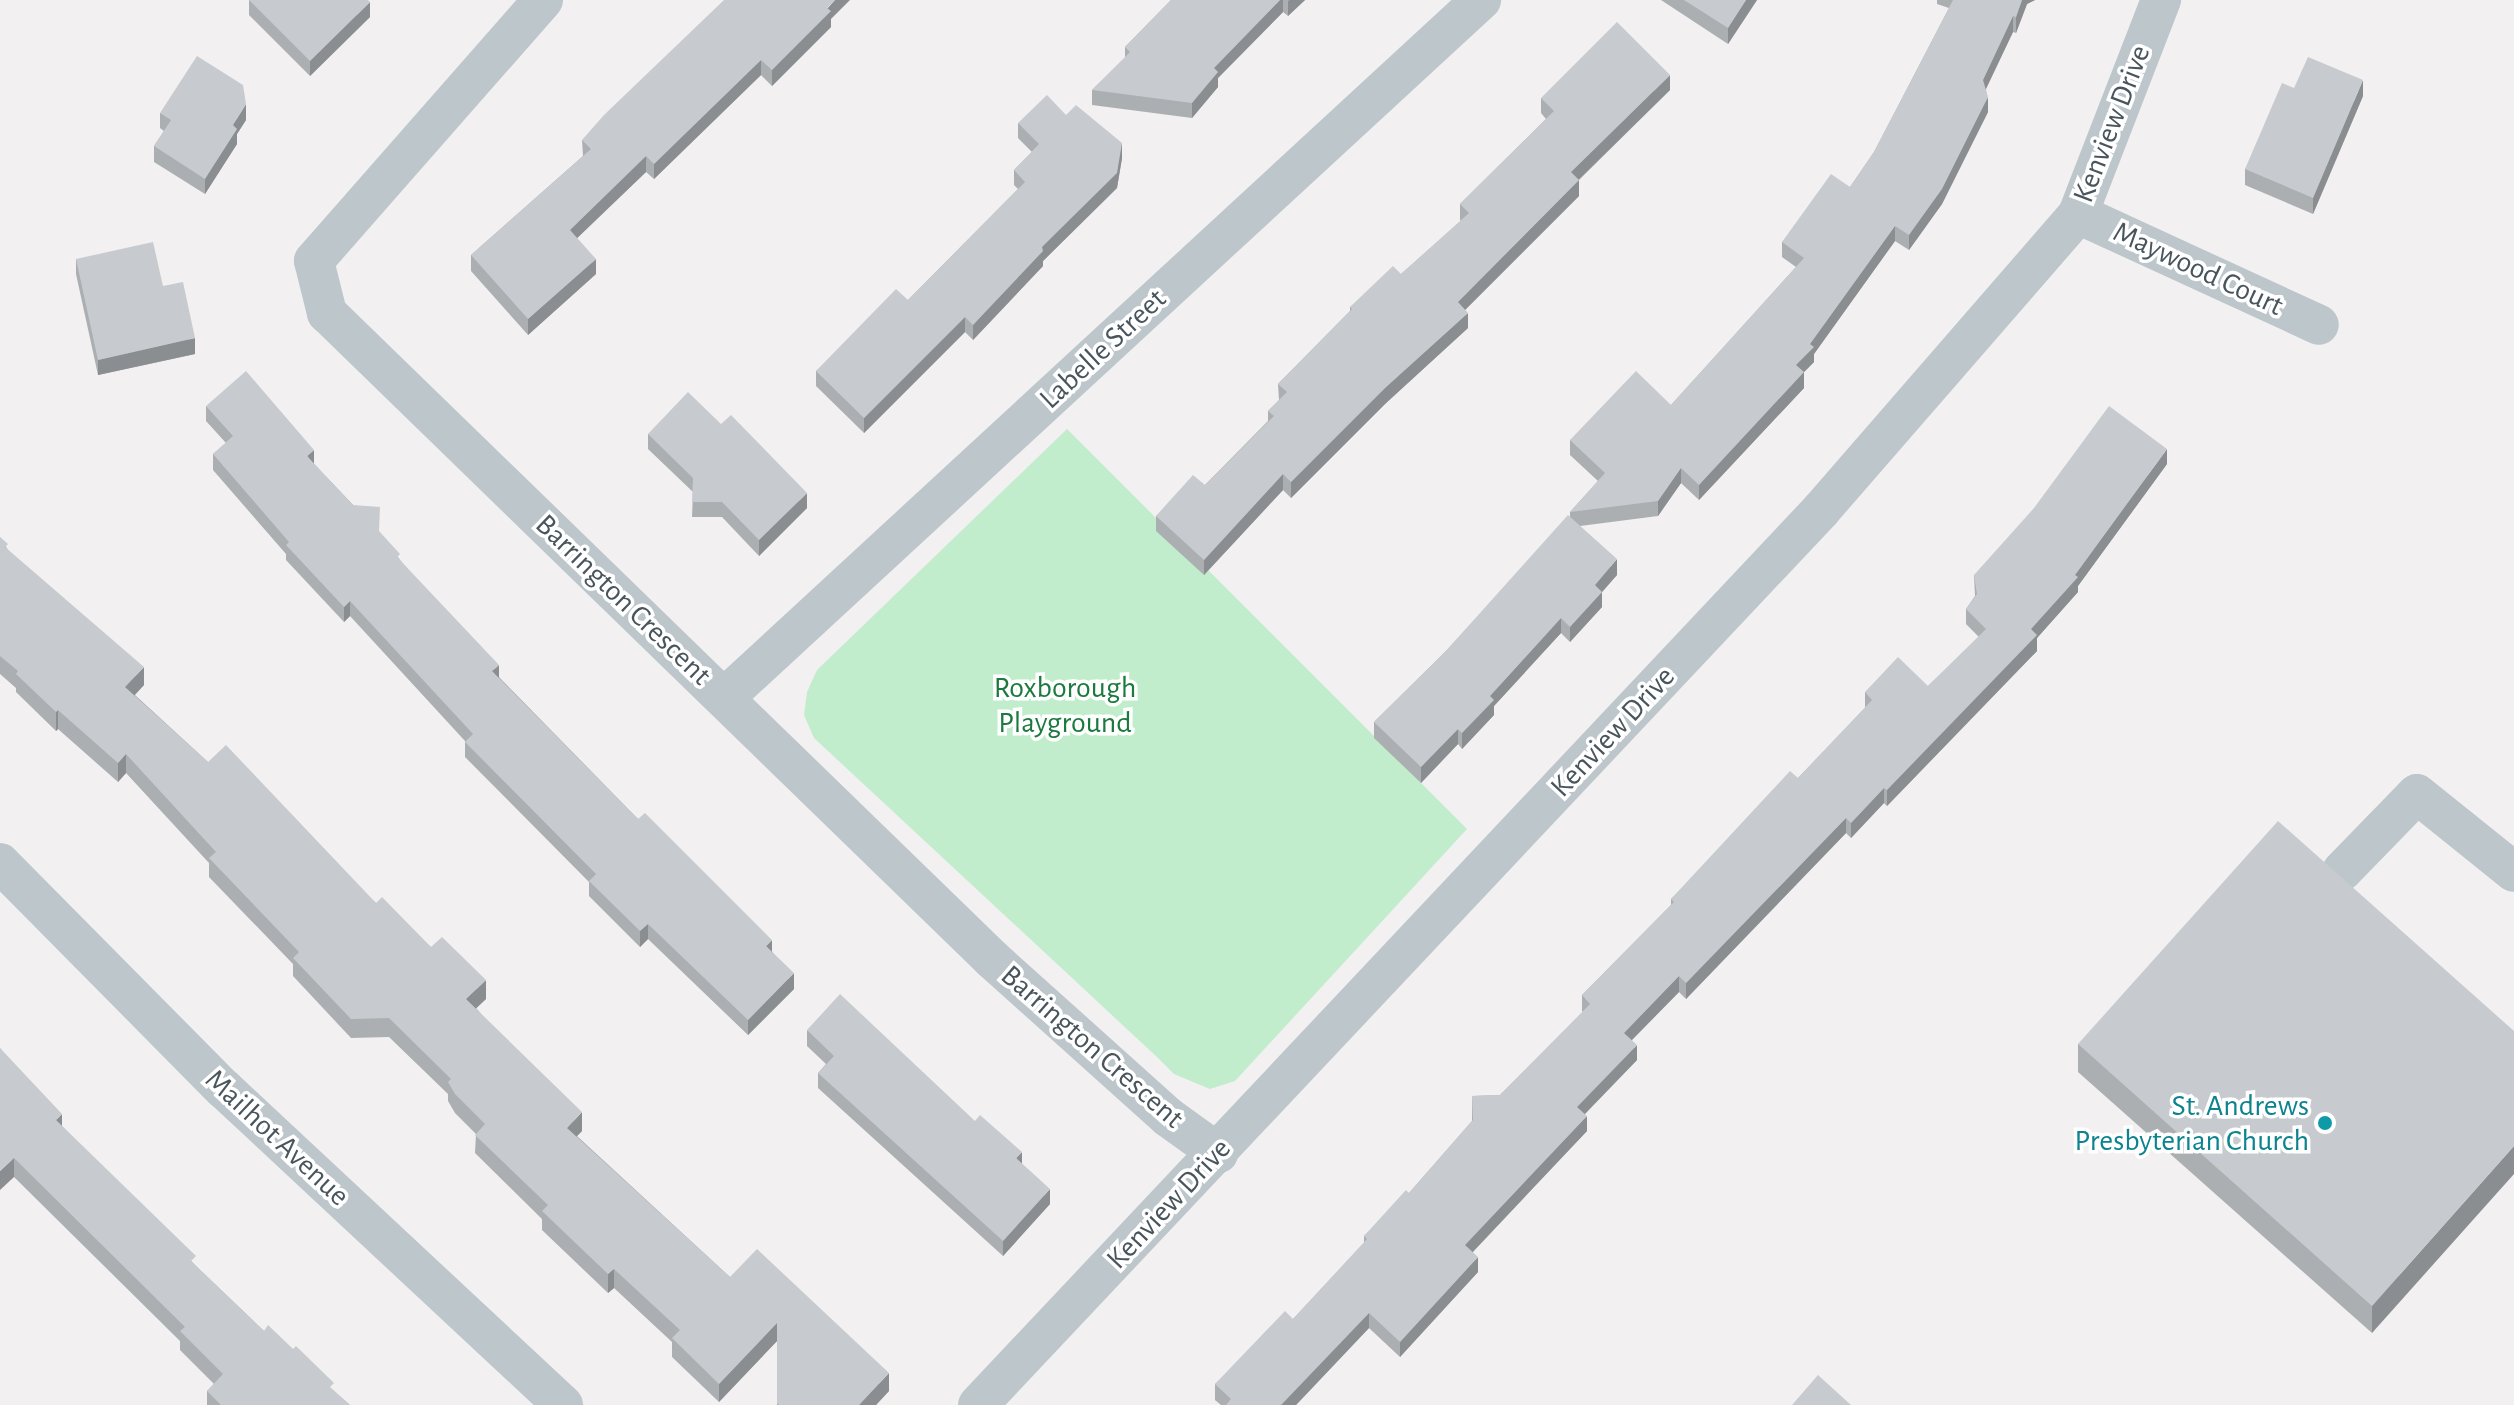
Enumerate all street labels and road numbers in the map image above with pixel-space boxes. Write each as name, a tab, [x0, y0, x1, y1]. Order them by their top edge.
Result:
street label: Kenview Drive	[2065, 40, 2159, 208]
street label: Maywood Court	[2107, 214, 2289, 324]
street label: Labelle Street	[1032, 281, 1174, 417]
street label: Barrington Crescent	[528, 507, 718, 693]
street label: Kenview Drive	[1543, 659, 1683, 805]
street label: Barrington Crescent	[993, 958, 1191, 1136]
street label: Mailhot Avenue	[197, 1062, 357, 1214]
street label: Kenview Drive	[1099, 1131, 1239, 1277]

